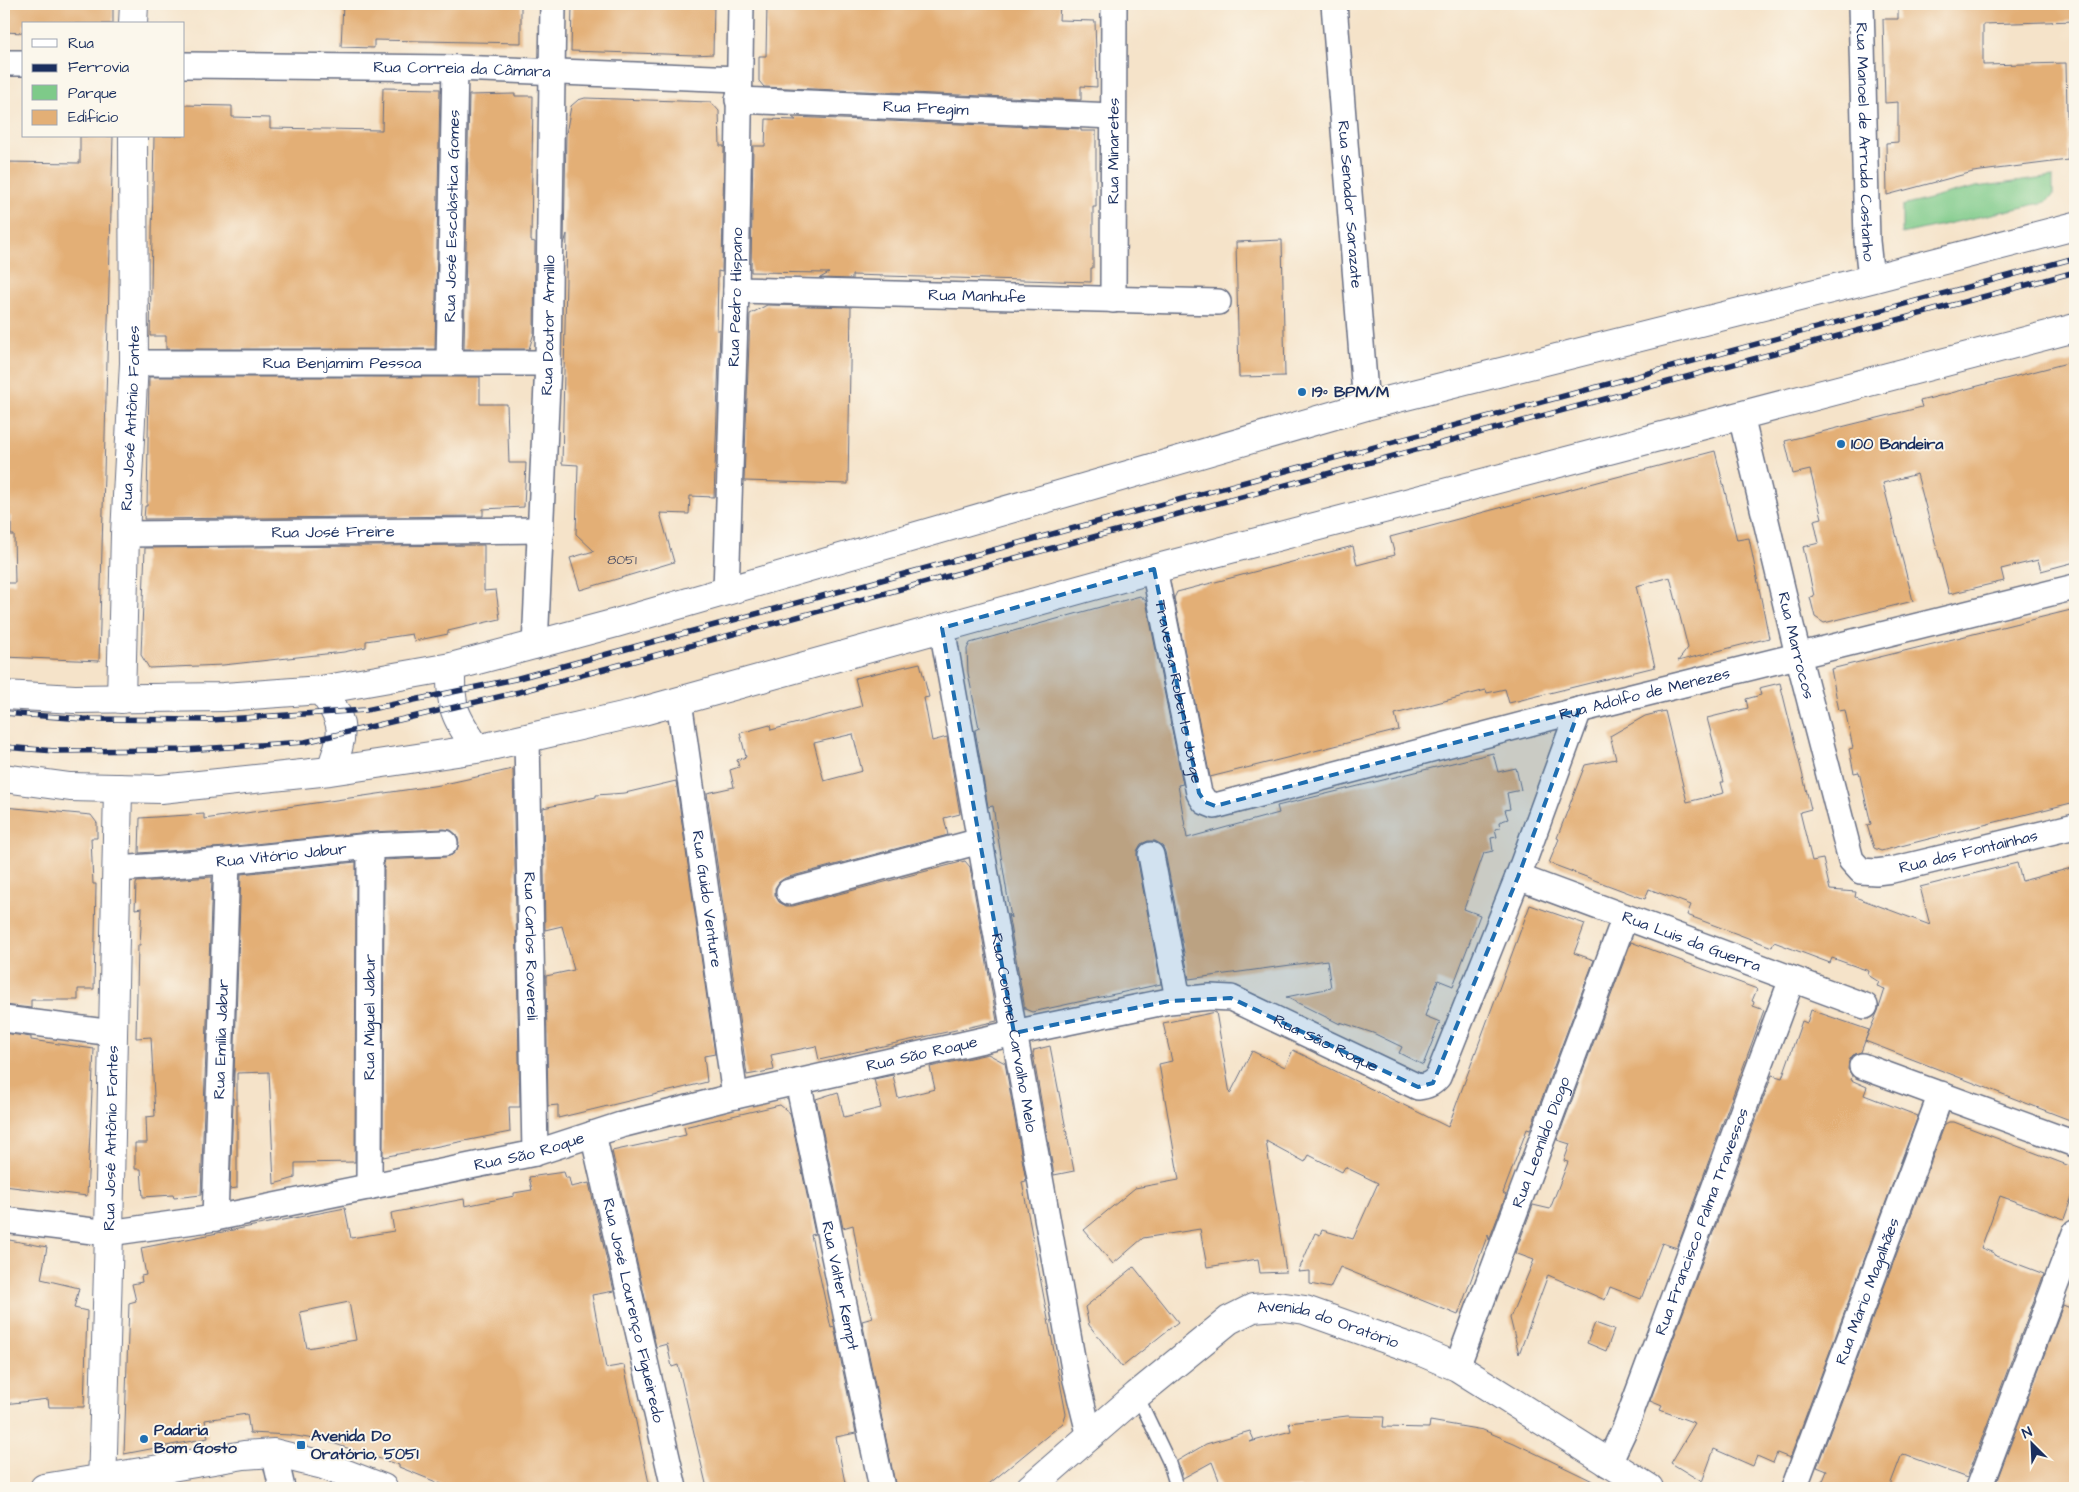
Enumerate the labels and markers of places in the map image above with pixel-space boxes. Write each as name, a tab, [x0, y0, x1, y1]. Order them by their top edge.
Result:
place label: 19º BPM/M	[1312, 381, 1389, 403]
marker: 19º BPM/M	[1296, 386, 1308, 398]
place label: 100 Bandeira	[1851, 433, 1944, 455]
marker: 100 Bandeira	[1835, 438, 1847, 450]
place label: Padaria Bom Gosto	[154, 1419, 238, 1459]
place label: Avenida Do Oratório, 5051	[311, 1425, 419, 1465]
marker: Padaria Bom Gosto	[138, 1433, 150, 1445]
marker: Avenida Do Oratório, 5051	[295, 1439, 307, 1451]

